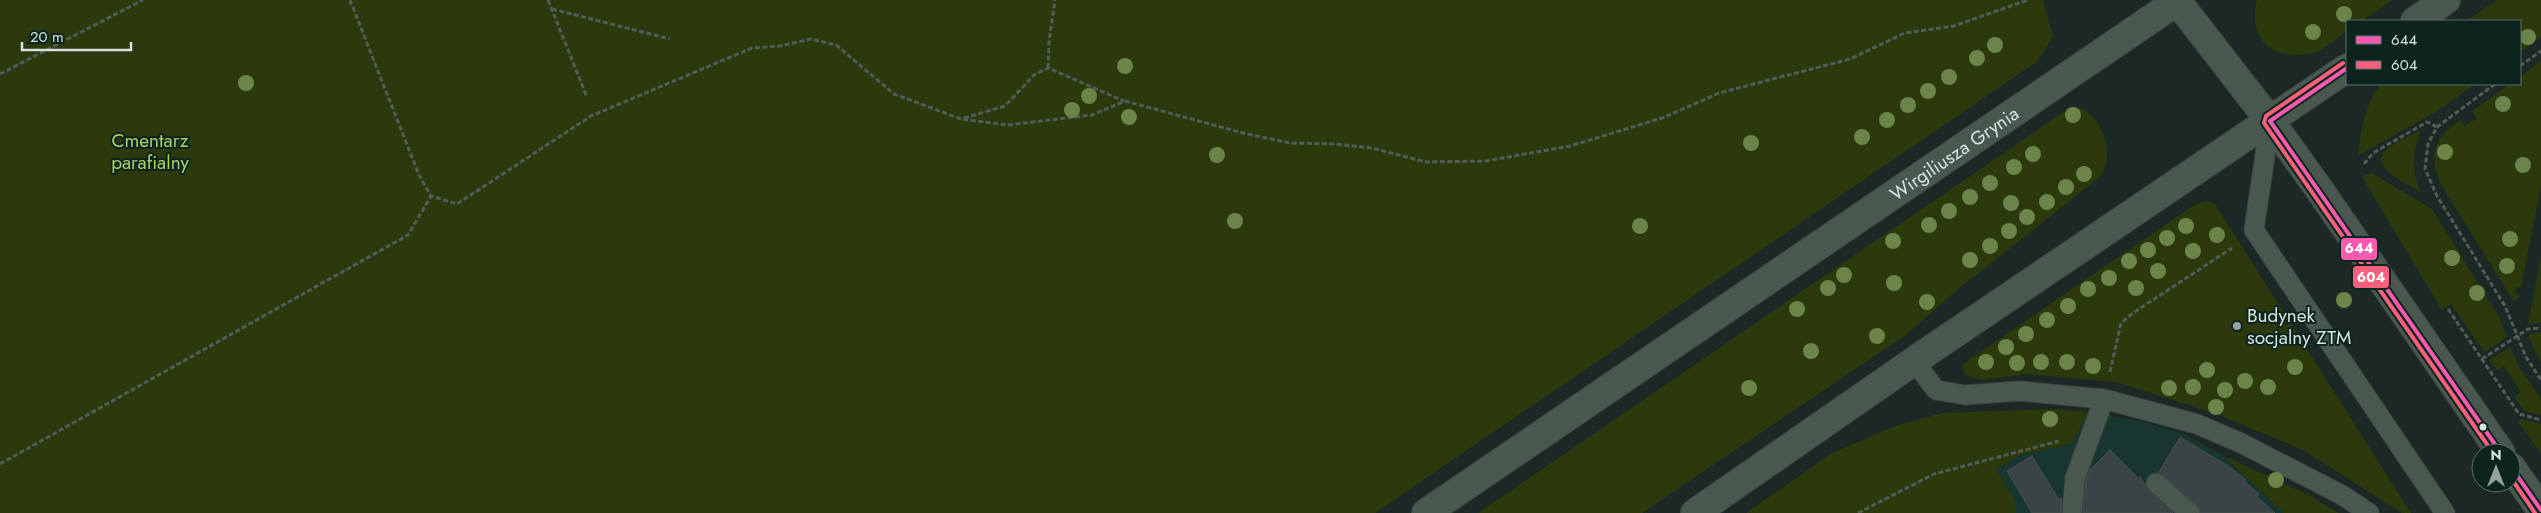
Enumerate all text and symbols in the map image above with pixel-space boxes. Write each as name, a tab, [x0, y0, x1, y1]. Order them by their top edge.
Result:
scale bar	[22, 20, 131, 52]
legend	[2346, 20, 2521, 85]
text: 20 m	[30, 26, 64, 48]
text: 644	[2391, 29, 2417, 51]
text: 604	[2391, 54, 2418, 76]
street label: Wirgiliusza Grynia	[1884, 100, 2024, 207]
park label: Cmentarz parafialny	[111, 127, 190, 176]
line badge: 644	[2340, 237, 2378, 261]
text: 644	[2345, 238, 2374, 258]
line badge: 604	[2352, 265, 2390, 289]
text: 604	[2357, 267, 2385, 287]
place label: Budynek socjalny ZTM	[2247, 302, 2351, 351]
marker: Budynek socjalny ZTM	[2231, 320, 2243, 332]
unlabelled marker	[2478, 422, 2488, 432]
north arrow	[2471, 443, 2521, 493]
text: N	[2490, 445, 2502, 465]

